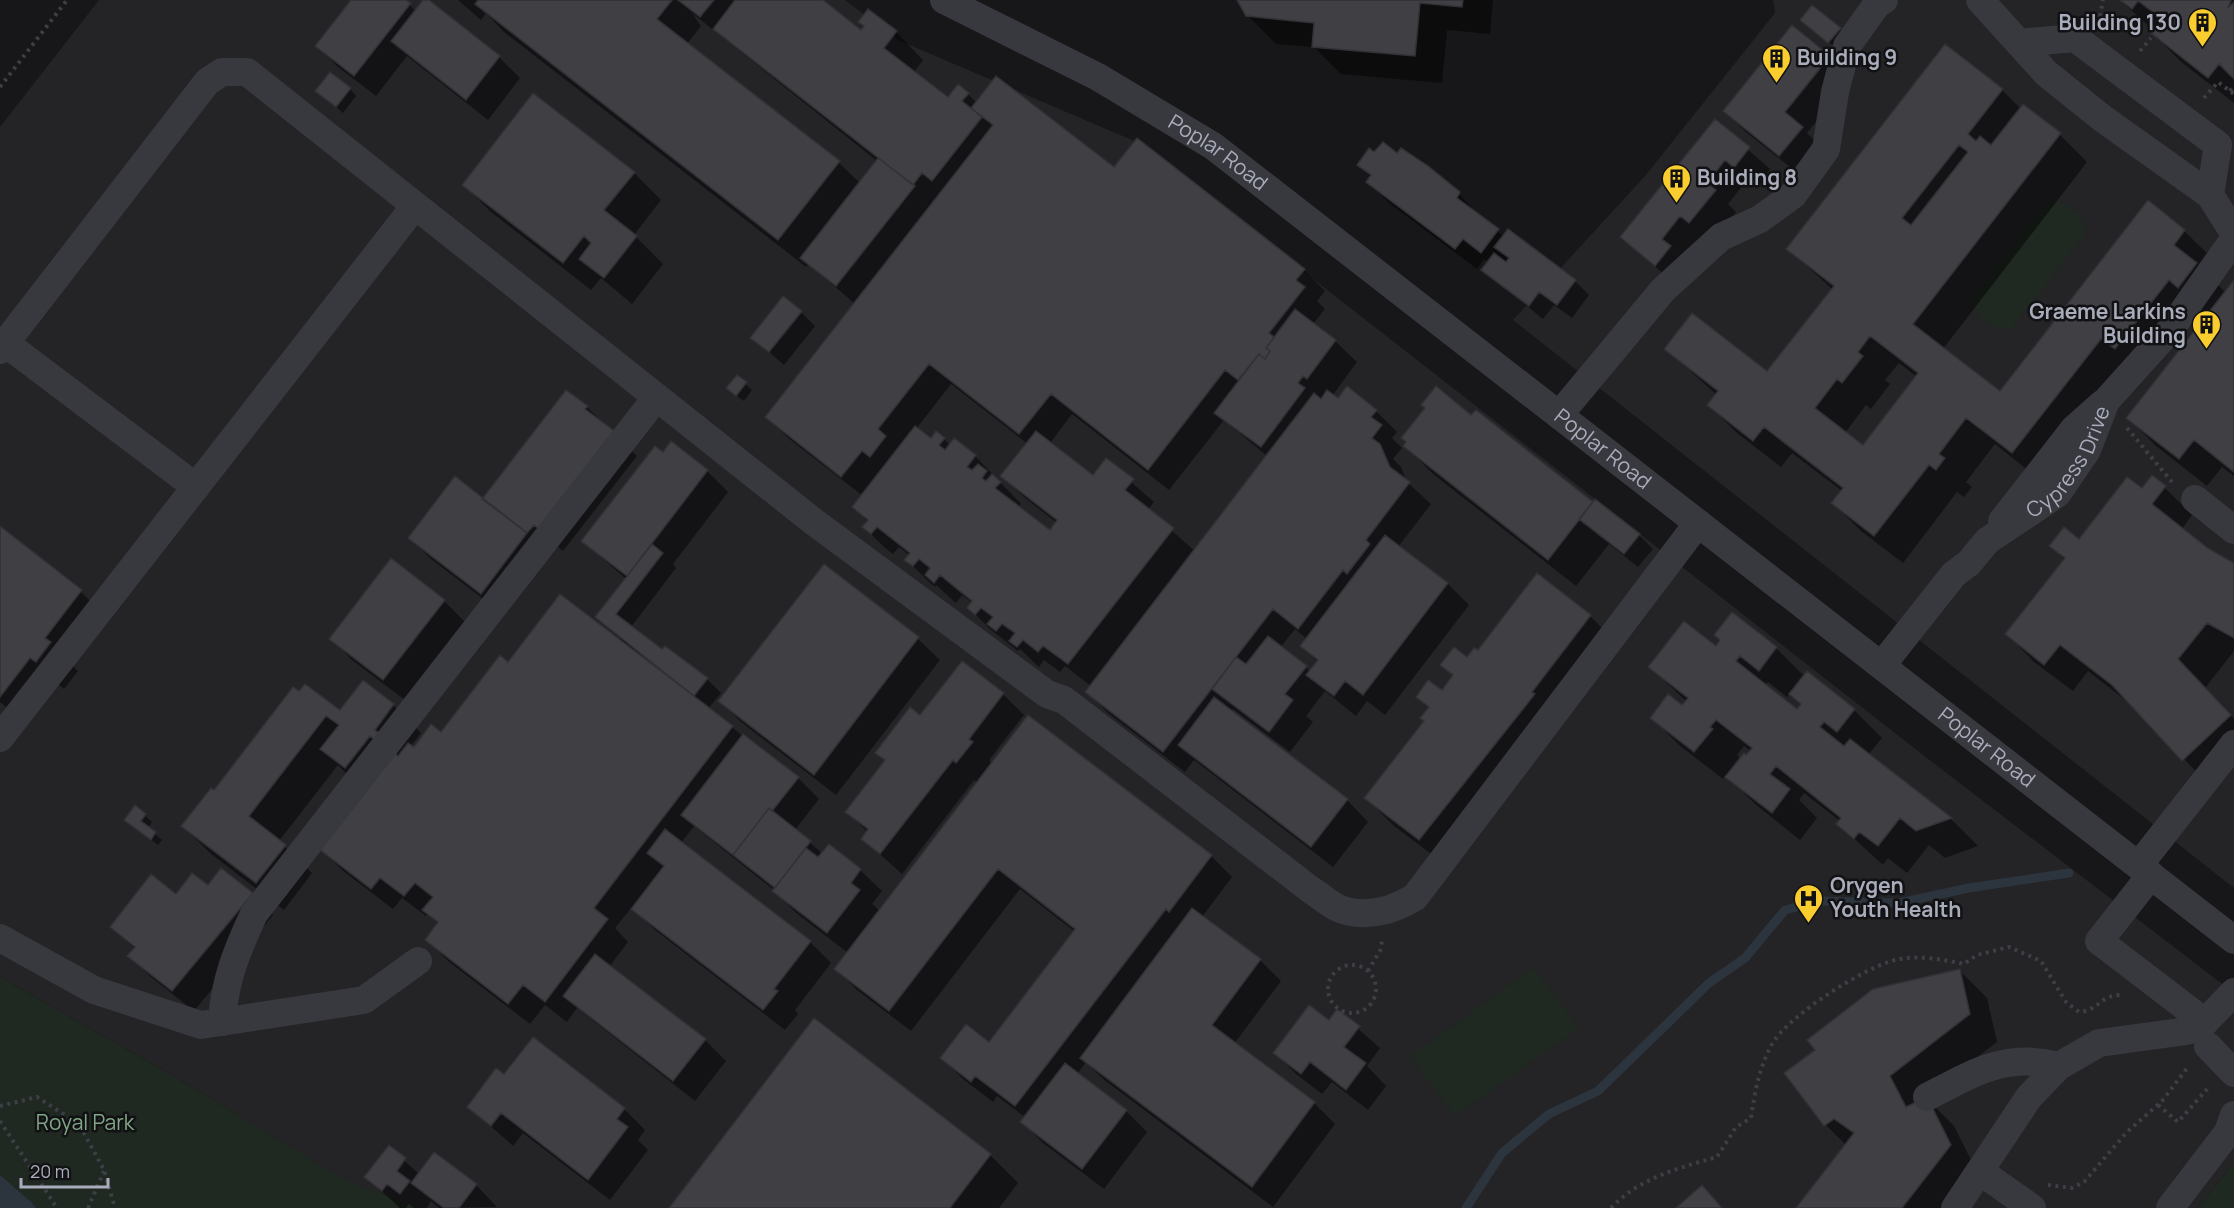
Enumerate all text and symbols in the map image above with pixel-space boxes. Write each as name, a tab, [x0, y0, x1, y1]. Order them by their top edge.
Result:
building icon: Building 130	[2186, 7, 2218, 49]
place label: Building 130	[2058, 8, 2181, 36]
building icon: Building 9	[1760, 42, 1792, 84]
place label: Building 9	[1797, 43, 1897, 71]
street label: Poplar Road	[1163, 107, 1274, 196]
building icon: Building 8	[1660, 162, 1692, 204]
place label: Building 8	[1697, 163, 1797, 191]
place label: Graeme Larkins Building	[2029, 297, 2186, 349]
building icon: Graeme Larkins Building	[2191, 308, 2223, 350]
street label: Poplar Road	[1549, 402, 1658, 495]
street label: Cypress Drive	[2020, 402, 2116, 524]
street label: Poplar Road	[1933, 700, 2041, 793]
place label: Orygen Youth Health	[1830, 871, 1962, 923]
hospital icon: Orygen Youth Health	[1793, 882, 1825, 924]
park label: Royal Park	[36, 1108, 135, 1136]
scale bar	[21, 1151, 108, 1189]
text: 20 m	[30, 1159, 70, 1183]

